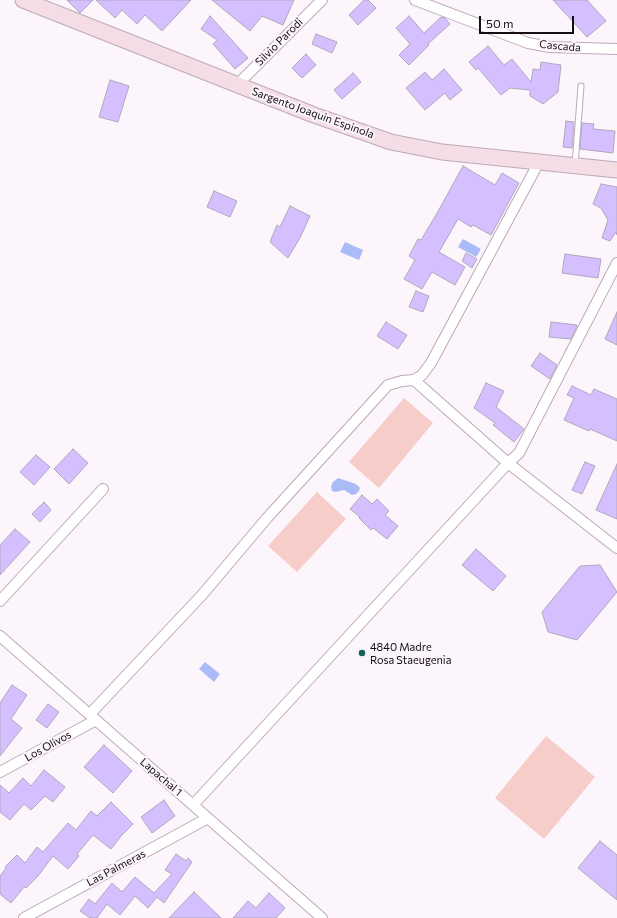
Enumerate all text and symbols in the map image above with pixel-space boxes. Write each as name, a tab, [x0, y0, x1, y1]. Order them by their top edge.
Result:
scale bar	[481, 8, 576, 34]
street label: Silvio Parodi	[252, 15, 306, 69]
text: 50 m	[486, 16, 514, 30]
street label: Cascada	[539, 38, 581, 54]
street label: Sargento Joaquin Espinola	[250, 85, 376, 141]
place label: 4840 Madre Rosa Staeugenia	[370, 640, 451, 666]
marker: 4840 Madre Rosa Staeugenia	[357, 648, 367, 658]
street label: Los Olivos	[22, 728, 74, 764]
street label: Lapachal 1	[137, 755, 185, 799]
street label: Las Palmeras	[84, 847, 148, 889]

